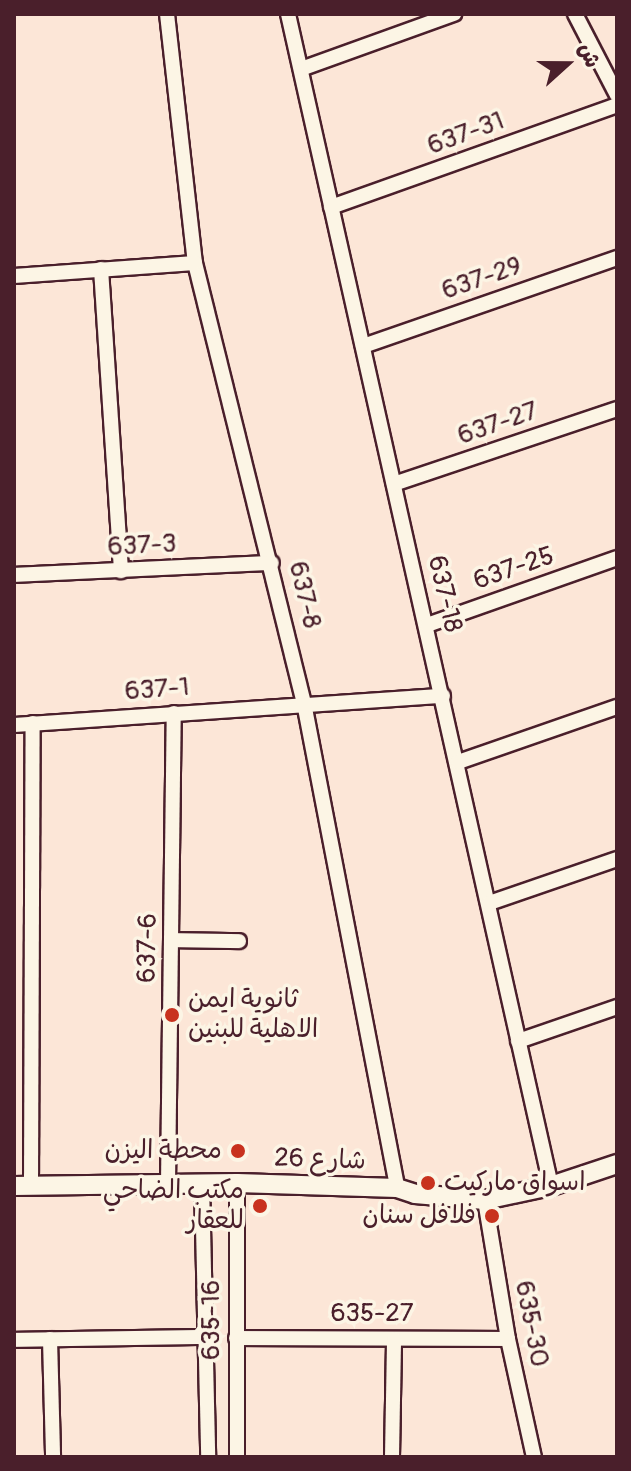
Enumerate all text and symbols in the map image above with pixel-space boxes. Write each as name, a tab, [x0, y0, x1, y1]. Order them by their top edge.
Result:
north arrow	[527, 24, 607, 104]
text: ش	[572, 39, 607, 72]
street label: 637-31	[423, 106, 509, 162]
street label: 637-29	[438, 251, 526, 307]
street label: 637-27	[454, 396, 542, 452]
street label: 637-3	[107, 529, 177, 563]
street label: 637-25	[470, 541, 558, 597]
street label: 637-18	[420, 553, 468, 635]
street label: 637-8	[281, 559, 327, 631]
street label: 637-1	[124, 672, 190, 708]
street label: 637-6	[132, 913, 164, 983]
place label: ثانوية ايمن الاهلية للبنين	[188, 984, 318, 1046]
marker: ثانوية ايمن الاهلية للبنين	[163, 1006, 181, 1024]
place label: محطة اليزن	[105, 1135, 222, 1167]
marker: محطة اليزن	[229, 1142, 247, 1160]
street label: شارع 26	[274, 1143, 366, 1177]
place label: اسواق ماركيت	[444, 1167, 586, 1199]
marker: اسواق ماركيت	[419, 1174, 437, 1192]
place label: مكتب الضاحي للعقار	[103, 1175, 244, 1236]
marker: مكتب الضاحي للعقار	[251, 1197, 269, 1215]
place label: فلافل سنان	[362, 1200, 476, 1232]
marker: فلافل سنان	[483, 1207, 501, 1225]
street label: 635-30	[507, 1278, 555, 1370]
street label: 635-16	[196, 1280, 228, 1360]
street label: 635-27	[330, 1298, 414, 1330]

